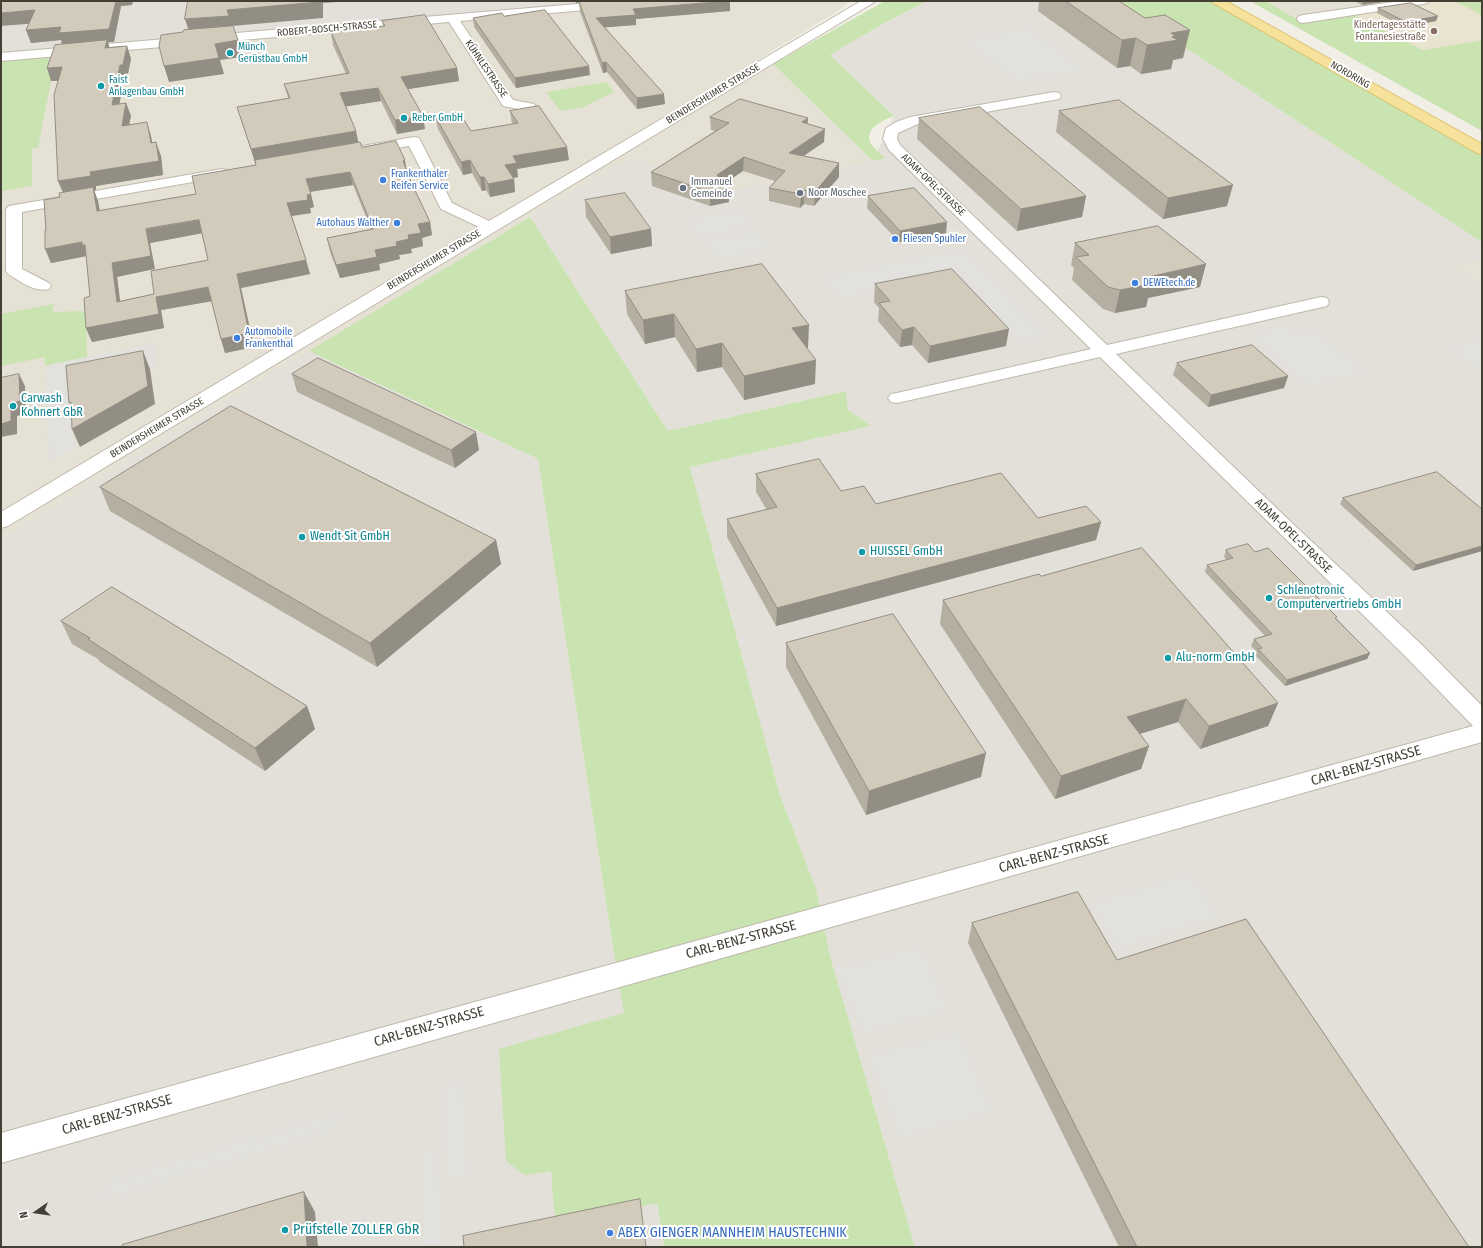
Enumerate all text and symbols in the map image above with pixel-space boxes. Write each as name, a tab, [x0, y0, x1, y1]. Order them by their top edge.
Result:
street label: ROBERT-BOSCH-STRASSE	[276, 19, 378, 39]
place label: Kindertagesstätte Fontanesiestraße	[1354, 19, 1426, 42]
marker: Kindertagesstätte Fontanesiestraße	[1429, 26, 1439, 36]
street label: KÜHNLESTRASSE	[462, 38, 510, 100]
place label: Münch Gerüstbau GmbH	[238, 41, 307, 64]
marker: Münch Gerüstbau GmbH	[225, 48, 235, 58]
street label: NORDRING	[1328, 59, 1372, 91]
street label: BEINDERSHEIMER STRASSE	[664, 61, 762, 127]
place label: Faist Anlagenbau GmbH	[109, 74, 184, 98]
marker: Faist Anlagenbau GmbH	[96, 81, 106, 91]
place label: Reber GmbH	[412, 112, 463, 124]
marker: Reber GmbH	[399, 113, 409, 123]
street label: ADAM-OPEL-STRASSE	[898, 151, 968, 219]
place label: Frankenthaler Reifen Service	[391, 168, 449, 192]
marker: Frankenthaler Reifen Service	[378, 175, 388, 185]
place label: Immanuel Gemeinde	[691, 176, 732, 200]
marker: Immanuel Gemeinde	[678, 183, 688, 193]
place label: Noor Moschee	[808, 187, 866, 199]
marker: Noor Moschee	[795, 188, 805, 198]
place label: Autohaus Walther	[317, 217, 389, 229]
marker: Autohaus Walther	[392, 218, 402, 228]
street label: BEINDERSHEIMER STRASSE	[385, 227, 483, 293]
place label: Fliesen Spuhler	[903, 233, 966, 245]
marker: Fliesen Spuhler	[890, 234, 900, 244]
place label: DEWEtech.de	[1143, 277, 1195, 289]
marker: DEWEtech.de	[1130, 278, 1140, 288]
place label: Automobile Frankenthal	[245, 326, 293, 350]
marker: Automobile Frankenthal	[232, 333, 242, 343]
place label: Carwash Kohnert GbR	[21, 392, 83, 420]
street label: BEINDERSHEIMER STRASSE	[108, 395, 206, 461]
marker: Carwash Kohnert GbR	[8, 401, 18, 411]
street label: ADAM-OPEL-STRASSE	[1252, 496, 1334, 576]
place label: Wendt Sit GmbH	[310, 530, 390, 544]
marker: Wendt Sit GmbH	[297, 532, 307, 542]
place label: HUISSEL GmbH	[870, 545, 943, 559]
marker: HUISSEL GmbH	[857, 547, 867, 557]
place label: Schlenotronic Computervertriebs GmbH	[1277, 584, 1401, 612]
marker: Schlenotronic Computervertriebs GmbH	[1264, 593, 1274, 603]
place label: Alu-norm GmbH	[1176, 651, 1255, 665]
marker: Alu-norm GmbH	[1163, 653, 1173, 663]
street label: CARL-BENZ-STRASSE	[1309, 742, 1423, 790]
street label: CARL-BENZ-STRASSE	[997, 831, 1111, 877]
street label: CARL-BENZ-STRASSE	[684, 917, 798, 963]
street label: CARL-BENZ-STRASSE	[372, 1003, 486, 1051]
street label: CARL-BENZ-STRASSE	[60, 1091, 174, 1139]
north arrow	[16, 1192, 56, 1232]
text: N	[17, 1210, 31, 1219]
place label: Prüfstelle ZOLLER GbR	[293, 1222, 419, 1238]
marker: Prüfstelle ZOLLER GbR	[280, 1225, 290, 1235]
place label: ABEX GIENGER MANNHEIM HAUSTECHNIK	[618, 1225, 847, 1241]
marker: ABEX GIENGER MANNHEIM HAUSTECHNIK	[605, 1228, 615, 1238]

